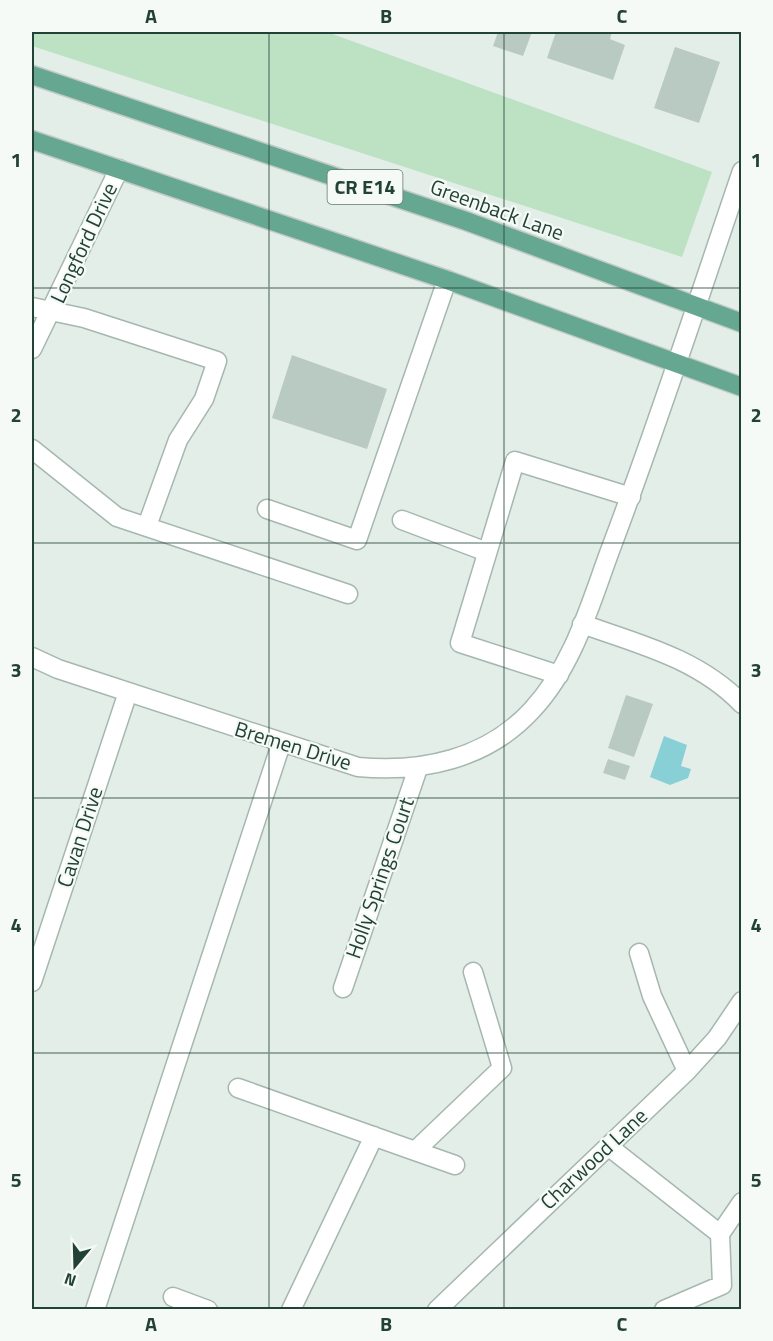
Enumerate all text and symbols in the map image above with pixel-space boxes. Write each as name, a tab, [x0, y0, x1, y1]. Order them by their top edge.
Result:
text: A	[145, 0, 157, 31]
text: B	[380, 0, 392, 31]
text: C	[617, 0, 628, 31]
text: 1	[10, 144, 22, 175]
text: 1	[750, 144, 762, 175]
road number: CR E14	[328, 170, 403, 204]
street label: Greenback Lane	[426, 170, 569, 248]
street label: Longford Drive	[41, 177, 125, 308]
text: 2	[10, 399, 22, 430]
text: 2	[750, 399, 762, 430]
text: 3	[10, 654, 22, 685]
text: 3	[750, 654, 762, 685]
street label: Bremen Drive	[231, 712, 356, 778]
street label: Cavan Drive	[48, 782, 110, 891]
street label: Holly Springs Court	[336, 792, 422, 963]
text: 4	[10, 909, 22, 940]
text: 4	[750, 909, 762, 940]
street label: Charwood Lane	[532, 1100, 654, 1217]
text: 5	[10, 1164, 22, 1195]
text: 5	[750, 1164, 762, 1195]
north arrow	[45, 1236, 105, 1296]
text: N	[61, 1267, 79, 1293]
text: A	[145, 1308, 157, 1339]
text: B	[380, 1308, 392, 1339]
text: C	[617, 1308, 628, 1339]

